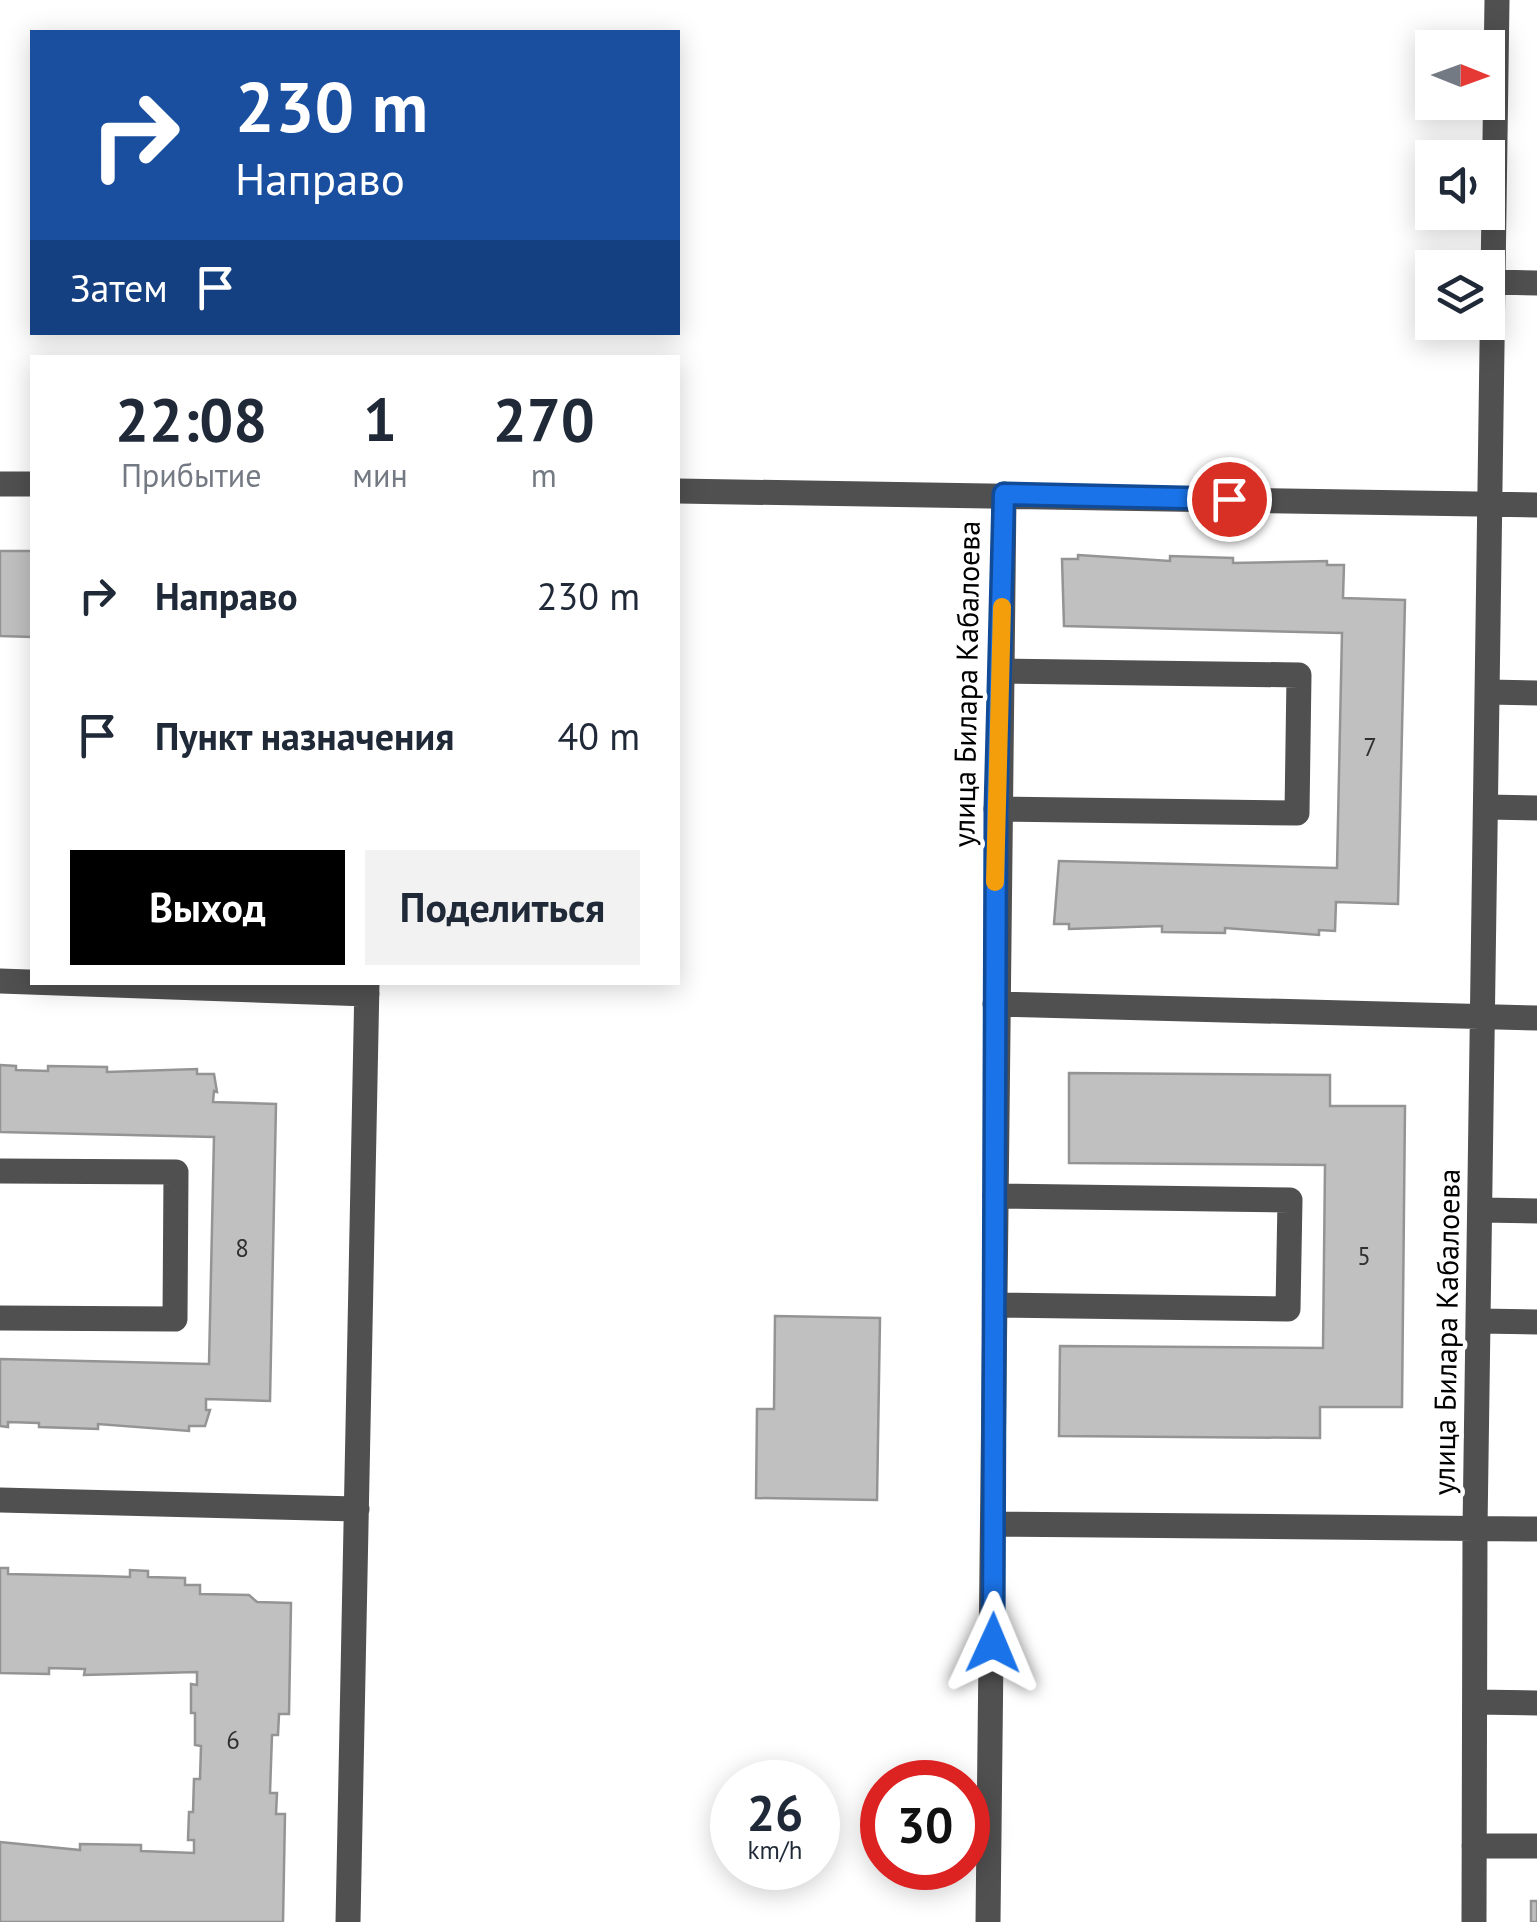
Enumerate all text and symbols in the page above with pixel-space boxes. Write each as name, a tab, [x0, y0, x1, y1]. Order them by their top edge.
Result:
north arrow	[1415, 30, 1505, 120]
map controls	[1415, 30, 1505, 340]
text: 230 m	[235, 61, 428, 151]
icon: right	[70, 70, 200, 200]
button: sound	[1415, 140, 1505, 230]
text: Направо	[235, 149, 405, 207]
button: layers	[1415, 250, 1505, 340]
icon: arrive	[188, 260, 243, 315]
text: Затем	[70, 263, 168, 312]
text: 22:08	[115, 380, 267, 458]
text: 1	[363, 380, 397, 458]
text: 270	[493, 380, 595, 458]
text: Прибытие	[121, 454, 261, 496]
text: мин	[352, 454, 408, 496]
text: m	[531, 454, 557, 496]
pin	[1187, 457, 1272, 542]
icon: arrive	[1202, 472, 1257, 527]
street label: улица Билара Кабалоева	[943, 520, 988, 848]
icon: right	[70, 568, 125, 623]
text: Направо	[155, 571, 298, 620]
text: 230 m	[537, 571, 640, 620]
icon: arrive	[70, 708, 125, 763]
text: Пункт назначения	[155, 711, 454, 760]
text: 40 m	[558, 711, 640, 760]
house number: 7	[1363, 731, 1377, 763]
button: Выход	[70, 850, 345, 965]
button: Поделиться	[365, 850, 640, 965]
street label: улица Билара Кабалоева	[1423, 1168, 1468, 1496]
house number: 8	[235, 1232, 249, 1264]
house number: 5	[1357, 1240, 1371, 1272]
position arrow	[941, 1591, 1045, 1695]
house number: 6	[226, 1724, 240, 1756]
speed limit sign: 30	[860, 1760, 990, 1890]
text: 26	[747, 1780, 803, 1845]
text: km/h	[748, 1834, 802, 1866]

